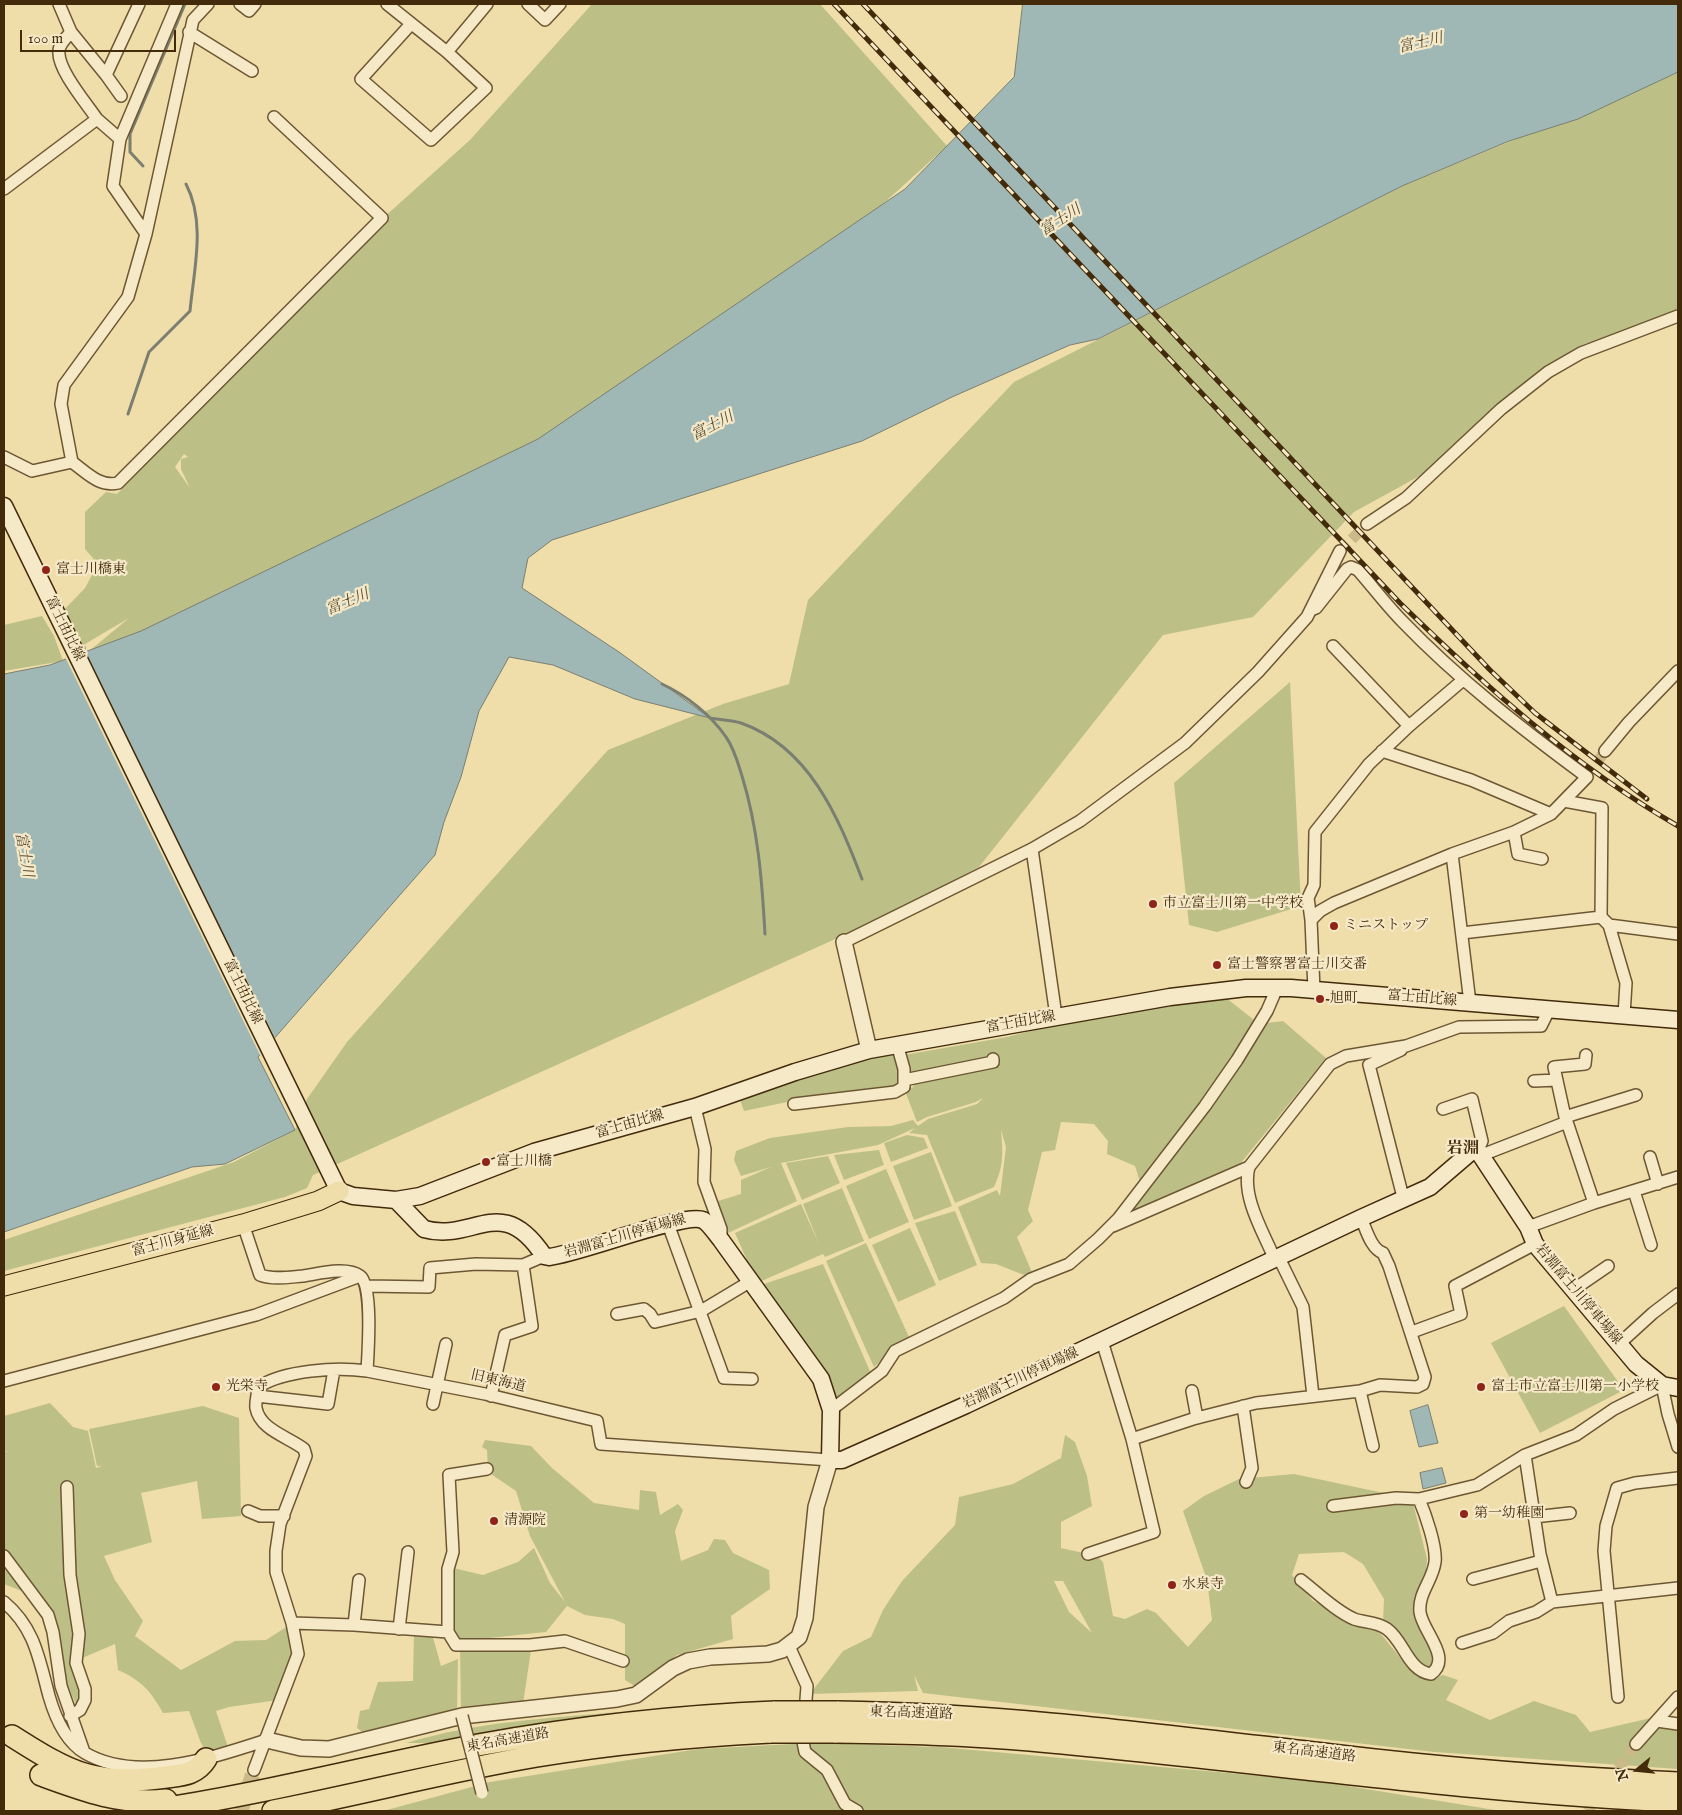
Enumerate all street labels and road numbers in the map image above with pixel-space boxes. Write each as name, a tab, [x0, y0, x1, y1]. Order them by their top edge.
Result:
street label: 富士由比線	[41, 594, 87, 664]
street label: 富士由比線	[219, 957, 265, 1027]
street label: 富士由比線	[1386, 988, 1458, 1010]
street label: 富士由比線	[985, 1009, 1057, 1037]
street label: 富士由比線	[594, 1107, 666, 1143]
street label: 岩淵富士川停車場線	[562, 1212, 688, 1262]
street label: 富士川身延線	[130, 1223, 216, 1261]
street label: 岩淵富士川停車場線	[1531, 1241, 1625, 1349]
street label: 岩淵富士川停車場線	[960, 1345, 1082, 1413]
street label: 旧東海道	[469, 1368, 527, 1396]
street label: 東名高速道路	[869, 1704, 953, 1724]
street label: 東名高速道路	[465, 1725, 551, 1757]
street label: 東名高速道路	[1271, 1740, 1357, 1766]

